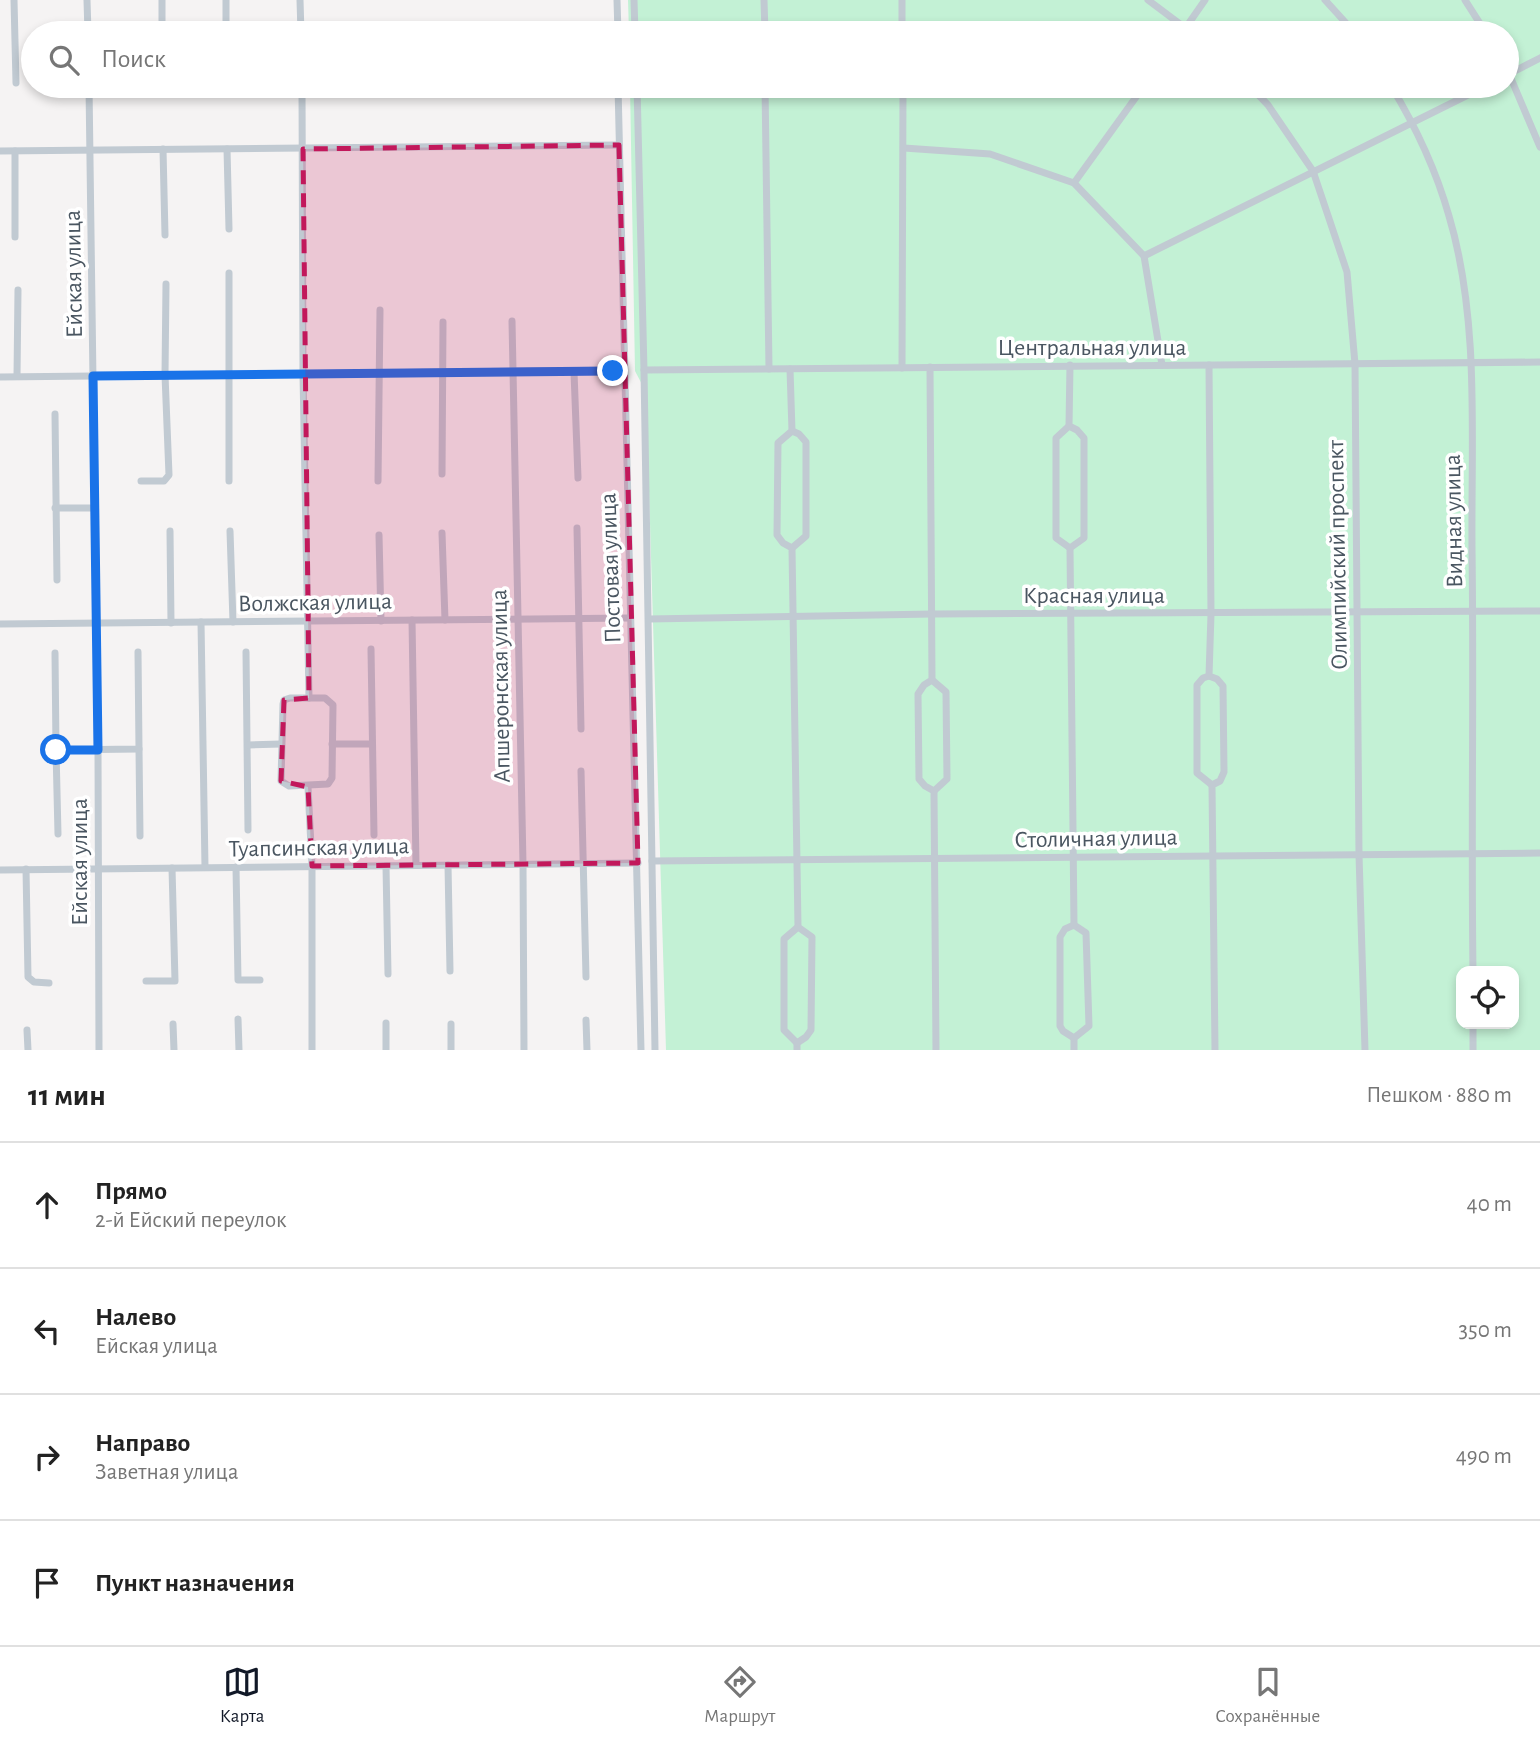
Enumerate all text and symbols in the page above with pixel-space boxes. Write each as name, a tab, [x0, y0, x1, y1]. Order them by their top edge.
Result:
search box	[21, 21, 1519, 98]
icon: search	[45, 41, 83, 79]
text: Поиск	[101, 46, 166, 72]
street label: Ейская улица	[61, 210, 87, 338]
street label: Центральная улица	[998, 336, 1186, 360]
route end	[597, 355, 628, 386]
street label: Олимпийский проспект	[1324, 439, 1352, 670]
street label: Видная улица	[1441, 454, 1467, 588]
street label: Постовая улица	[596, 492, 626, 644]
street label: Красная улица	[1023, 584, 1165, 608]
street label: Апшеронская улица	[487, 589, 515, 783]
street label: Волжская улица	[238, 590, 392, 616]
route start	[40, 734, 71, 765]
street label: Ейская улица	[68, 798, 92, 926]
street label: Столичная улица	[1014, 826, 1178, 852]
street label: Туапсинская улица	[229, 834, 410, 862]
map controls	[1456, 966, 1519, 1029]
button: locate	[1456, 966, 1519, 1029]
text: 11 мин	[28, 1081, 106, 1111]
text: Пешком · 880 m	[1366, 1084, 1512, 1107]
text: Прямо	[95, 1178, 167, 1204]
icon: ahead	[28, 1186, 66, 1224]
text: 40 m	[1467, 1193, 1512, 1216]
text: 2-й Ейский переулок	[95, 1209, 286, 1232]
text: Налево	[95, 1304, 176, 1330]
icon: left	[28, 1312, 66, 1350]
text: 350 m	[1459, 1319, 1512, 1342]
text: Ейская улица	[95, 1335, 218, 1358]
text: Направо	[95, 1430, 190, 1456]
icon: right	[28, 1438, 66, 1476]
text: 490 m	[1456, 1445, 1512, 1468]
text: Заветная улица	[95, 1461, 238, 1484]
icon: arrive	[28, 1564, 66, 1602]
text: Пункт назначения	[95, 1570, 295, 1596]
tab: Карта	[220, 1663, 264, 1728]
tab: Маршрут	[704, 1663, 775, 1728]
tab: Сохранённые	[1215, 1663, 1320, 1728]

